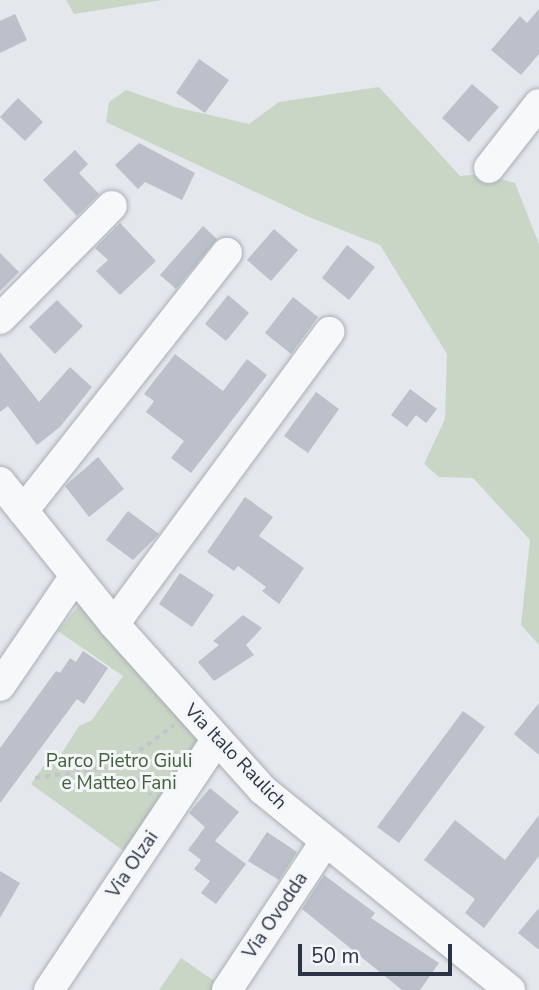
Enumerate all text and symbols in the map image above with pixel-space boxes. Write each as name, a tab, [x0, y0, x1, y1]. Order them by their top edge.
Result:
street label: Via Italo Raulich	[179, 699, 291, 815]
park label: Parco Pietro Giuli e Matteo Fani	[46, 751, 192, 795]
street label: Via Olzai	[102, 827, 164, 903]
street label: Via Ovodda	[239, 868, 313, 964]
scale bar	[301, 930, 455, 974]
text: 50 m	[311, 942, 360, 970]

